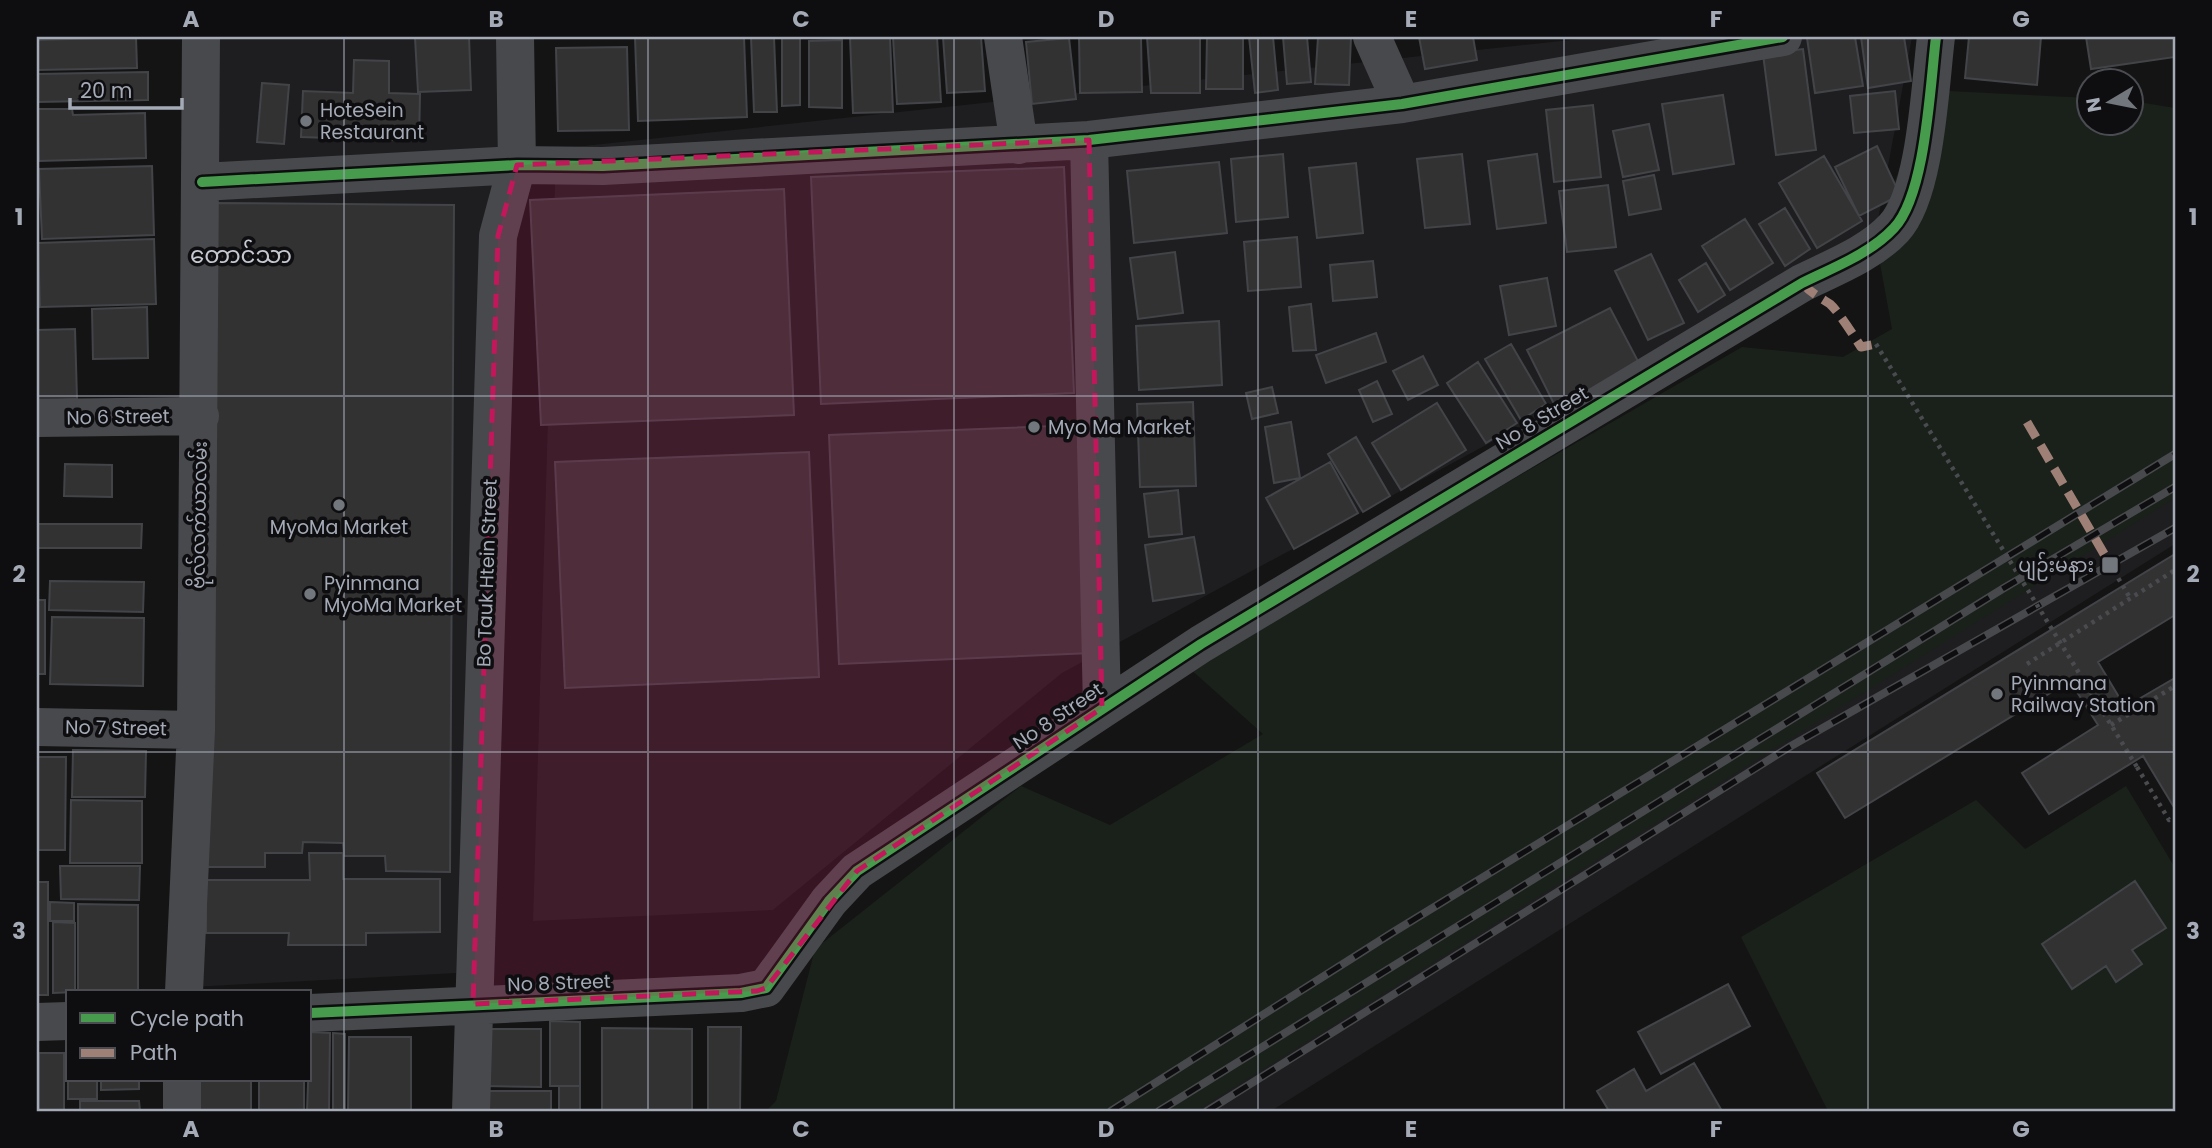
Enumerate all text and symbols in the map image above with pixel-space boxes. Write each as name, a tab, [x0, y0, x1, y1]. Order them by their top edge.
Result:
text: A	[183, 3, 200, 35]
text: B	[488, 3, 504, 35]
text: C	[792, 3, 810, 35]
text: D	[1098, 3, 1114, 35]
text: E	[1405, 3, 1417, 35]
text: F	[1710, 3, 1722, 35]
text: G	[2012, 3, 2030, 35]
scale bar	[70, 66, 182, 110]
north arrow	[2076, 66, 2146, 136]
text: 20 m	[80, 76, 133, 105]
text: N	[2079, 95, 2108, 114]
place label: HoteSein Restaurant	[320, 97, 424, 146]
marker: HoteSein Restaurant	[298, 113, 314, 129]
text: 1	[15, 201, 23, 233]
text: 1	[2189, 201, 2197, 233]
district label: တောင်သာ	[190, 239, 292, 271]
street label: No 8 Street	[1491, 380, 1593, 456]
street label: No 6 Street	[66, 403, 170, 431]
place label: Myo Ma Market	[1048, 414, 1191, 441]
marker: Myo Ma Market	[1026, 419, 1042, 435]
street label: ဗိုလ်လက်ယာလမ်း	[183, 441, 217, 589]
street label: Bo Tauk Htein Street	[470, 478, 504, 668]
marker: MyoMa Market	[331, 497, 347, 513]
place label: MyoMa Market	[270, 514, 408, 541]
place label: ပျဉ်းမနား	[2018, 551, 2094, 581]
marker: ပျဉ်းမနား	[2100, 555, 2120, 575]
text: 2	[12, 558, 26, 590]
text: 2	[2186, 558, 2200, 590]
place label: Pyinmana MyoMa Market	[324, 570, 462, 619]
marker: Pyinmana MyoMa Market	[302, 586, 318, 602]
place label: Pyinmana Railway Station	[2011, 670, 2156, 719]
street label: No 8 Street	[1008, 676, 1108, 756]
marker: Pyinmana Railway Station	[1989, 686, 2005, 702]
street label: No 7 Street	[65, 714, 167, 742]
text: 3	[12, 915, 26, 947]
text: 3	[2186, 915, 2200, 947]
street label: No 8 Street	[507, 968, 611, 998]
legend	[66, 990, 312, 1082]
text: Cycle path	[130, 1004, 244, 1033]
text: Path	[130, 1038, 177, 1067]
text: A	[183, 1113, 200, 1145]
text: B	[488, 1113, 504, 1145]
text: C	[792, 1113, 810, 1145]
text: D	[1098, 1113, 1114, 1145]
text: E	[1405, 1113, 1417, 1145]
text: F	[1710, 1113, 1722, 1145]
text: G	[2012, 1113, 2030, 1145]

